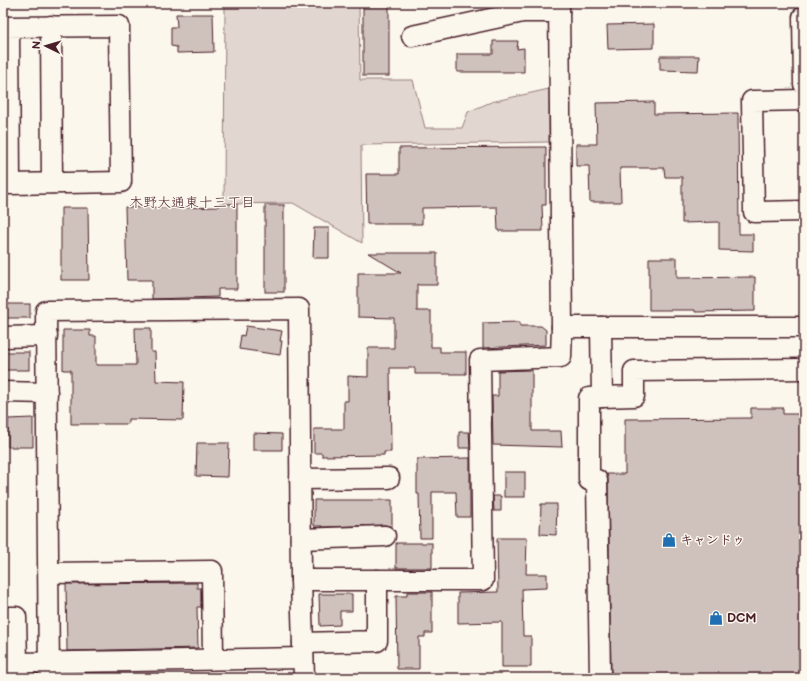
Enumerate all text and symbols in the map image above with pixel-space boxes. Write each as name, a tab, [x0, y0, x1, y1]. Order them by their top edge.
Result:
north arrow	[26, 26, 66, 66]
text: N	[30, 40, 43, 50]
district label: 木野大通東十三丁目	[129, 194, 255, 211]
shop icon: キャンドゥ	[661, 532, 677, 548]
place label: キャンドゥ	[680, 532, 745, 548]
shop icon: DCM	[708, 610, 724, 626]
place label: DCM	[727, 610, 756, 626]

